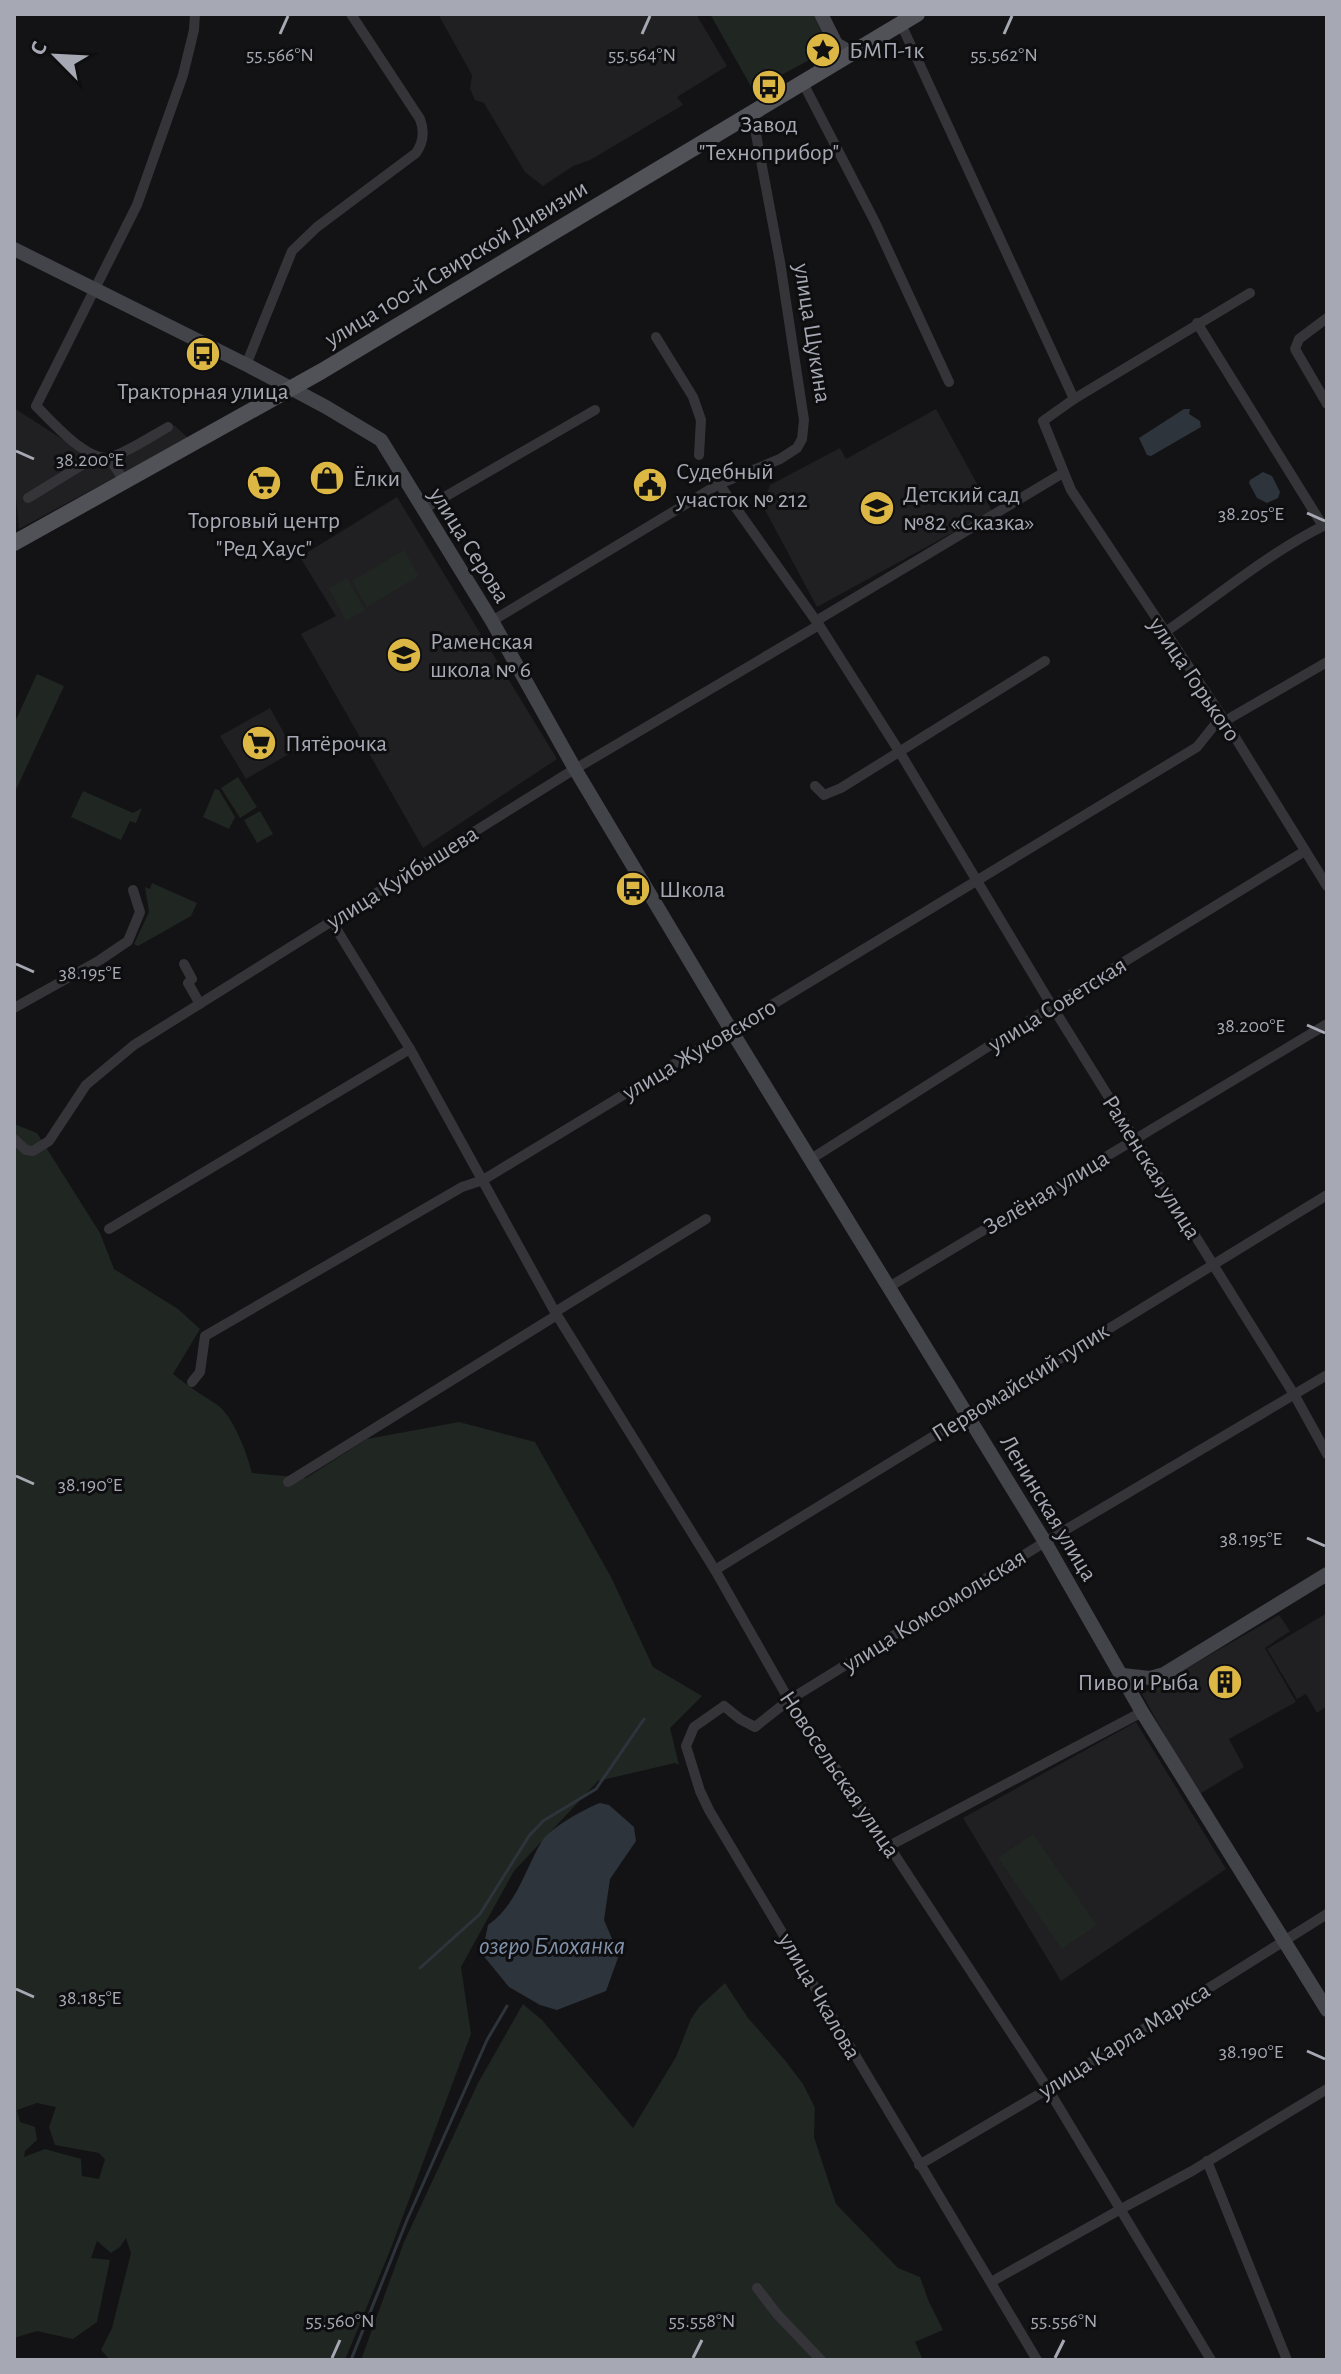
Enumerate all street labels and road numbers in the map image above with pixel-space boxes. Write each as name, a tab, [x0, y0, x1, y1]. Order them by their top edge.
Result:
street label: улица 100-й Свирской Дивизии	[320, 176, 592, 352]
street label: улица Щукина	[789, 261, 835, 405]
street label: улица Серова	[424, 483, 514, 607]
street label: улица Горького	[1143, 612, 1244, 746]
street label: улица Куйбышева	[322, 822, 482, 935]
street label: улица Советская	[983, 953, 1131, 1057]
street label: улица Жуковского	[618, 995, 781, 1106]
street label: Раменская улица	[1097, 1091, 1205, 1244]
street label: Зелёная улица	[980, 1146, 1113, 1240]
street label: Первомайский тупик	[928, 1319, 1113, 1447]
street label: Ленинская улица	[995, 1431, 1101, 1586]
street label: улица Комсомольская	[838, 1545, 1030, 1677]
street label: Новосельская улица	[775, 1687, 904, 1862]
street label: улица Чкалова	[773, 1928, 865, 2064]
street label: улица Карла Маркса	[1034, 1978, 1215, 2104]

